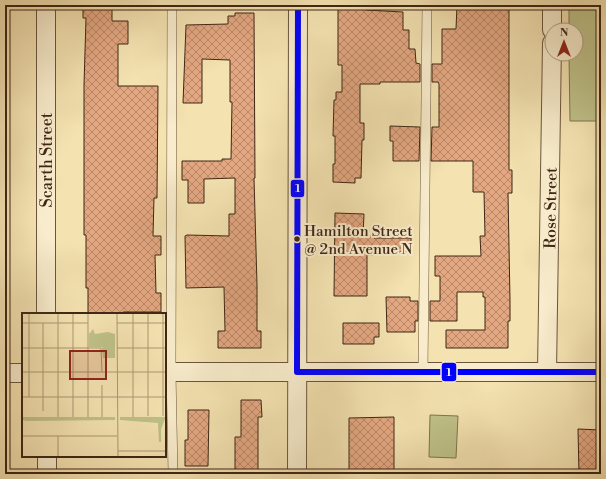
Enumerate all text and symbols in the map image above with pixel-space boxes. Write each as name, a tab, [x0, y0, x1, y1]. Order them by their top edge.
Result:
north arrow	[544, 22, 584, 62]
text: N	[560, 26, 569, 40]
street label: Scarth Street	[37, 112, 57, 207]
street label: Rose Street	[540, 167, 562, 249]
line badge: 1	[290, 179, 305, 198]
text: 1	[295, 182, 301, 196]
place label: Hamilton Street @ 2nd Avenue N	[304, 222, 413, 259]
marker: Hamilton Street @ 2nd Avenue N	[292, 234, 302, 244]
inset map	[22, 313, 166, 457]
line badge: 1	[441, 362, 457, 382]
text: 1	[446, 366, 452, 380]

